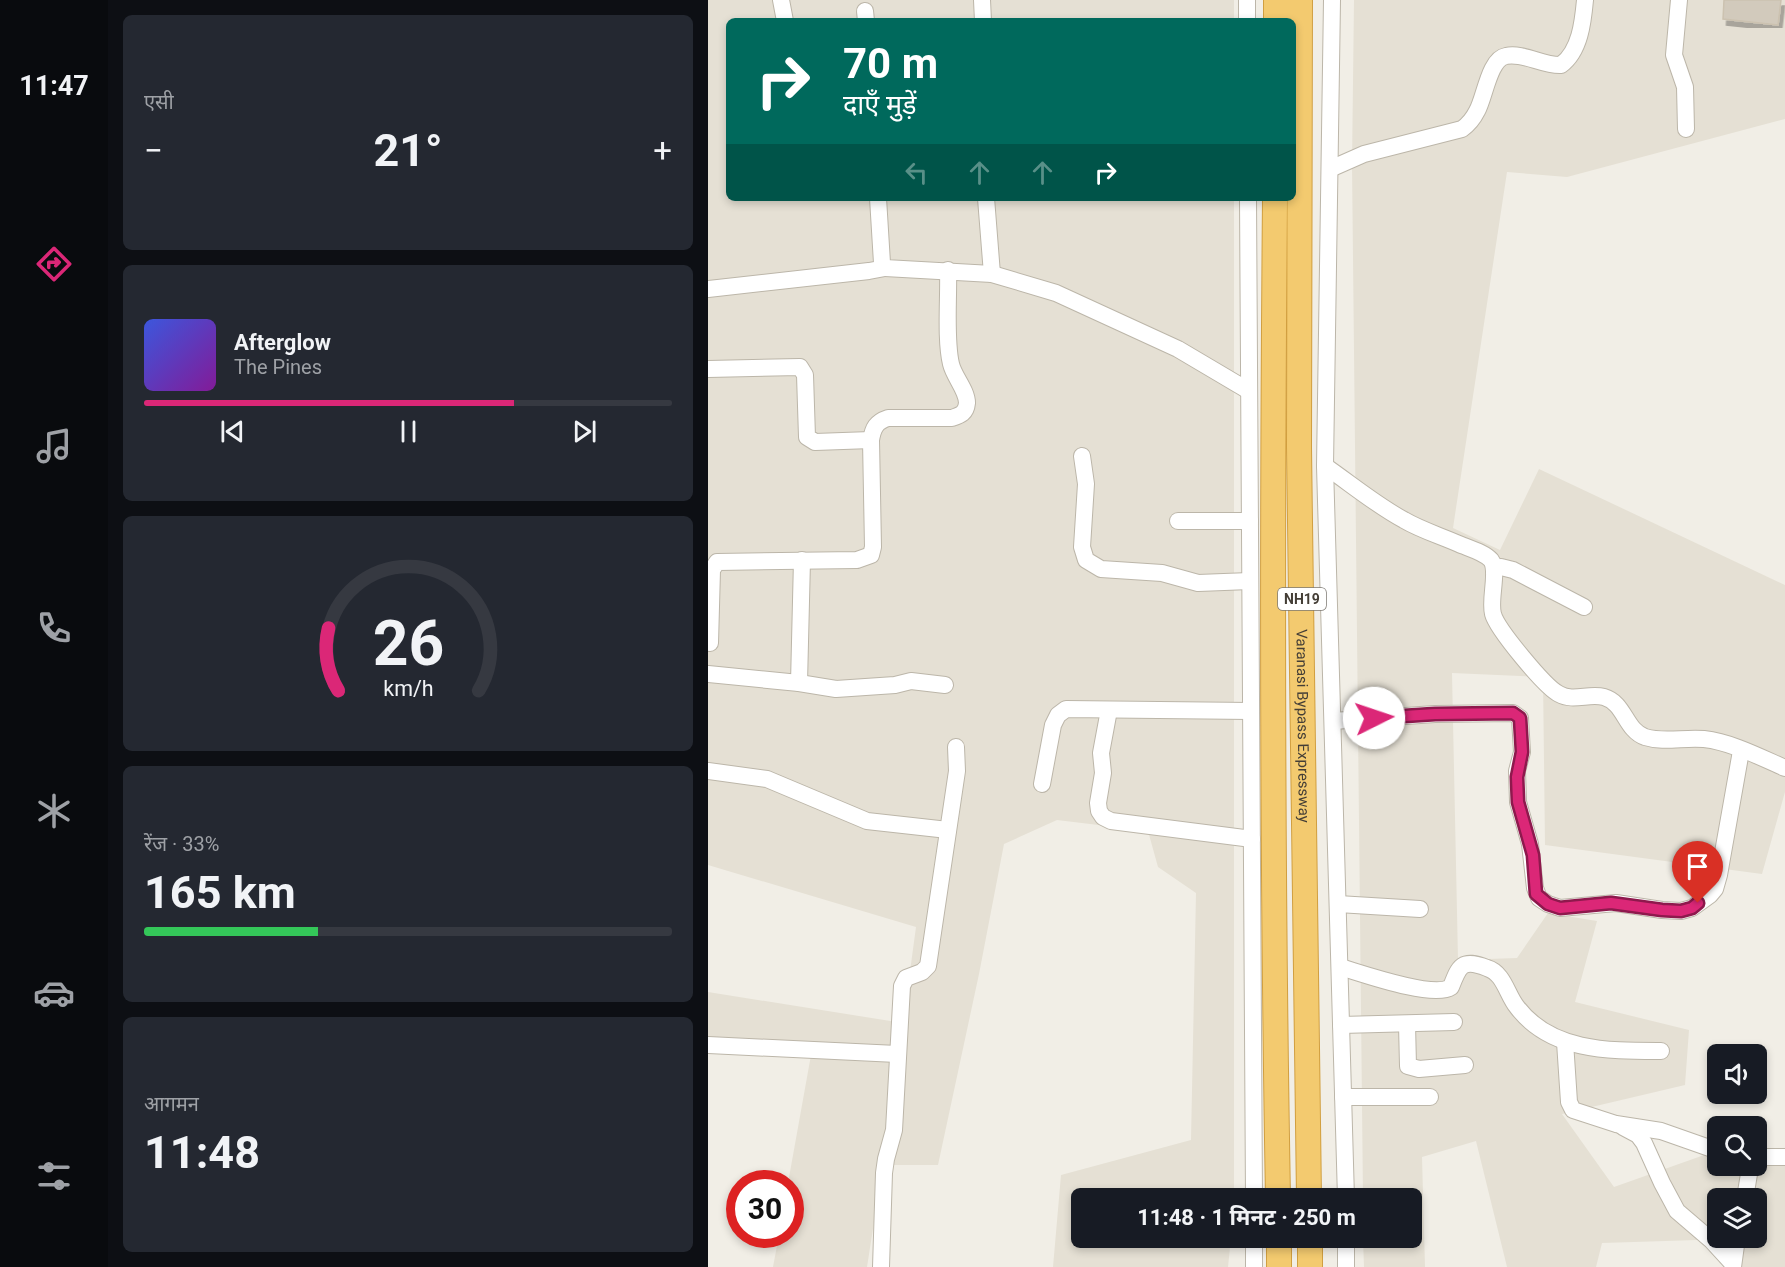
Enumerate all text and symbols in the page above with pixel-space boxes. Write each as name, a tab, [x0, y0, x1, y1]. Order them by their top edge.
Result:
text: 70 m	[843, 39, 938, 88]
icon: right	[744, 42, 822, 120]
text: 11:47	[19, 70, 89, 102]
text: दाएँ मुड़ें	[843, 89, 917, 121]
text: एसी	[144, 90, 174, 114]
text: 21°	[373, 124, 443, 177]
text: −	[144, 131, 163, 170]
text: +	[653, 131, 672, 170]
icon: left	[900, 156, 933, 189]
icon: ahead	[963, 156, 996, 189]
icon: ahead	[1026, 156, 1059, 189]
icon: right	[1089, 156, 1122, 189]
icon: directions	[33, 243, 75, 285]
text: Afterglow	[234, 330, 331, 355]
text: The Pines	[234, 355, 322, 379]
icon: previous	[216, 415, 249, 448]
icon: pause	[392, 415, 425, 448]
icon: next	[568, 415, 601, 448]
icon: music	[33, 425, 75, 467]
road number: NH19	[1278, 588, 1326, 610]
icon: phone	[33, 607, 75, 649]
text: 26	[372, 607, 444, 680]
street label: Varanasi Bypass Expressway	[1292, 629, 1313, 823]
text: km/h	[383, 676, 433, 701]
position arrow	[1342, 686, 1406, 750]
icon: climate	[33, 790, 75, 832]
text: रेंज · 33%	[144, 832, 219, 856]
pin	[1672, 841, 1723, 903]
icon: arrive	[1681, 850, 1714, 883]
text: 165 km	[144, 866, 296, 919]
icon: car	[33, 972, 75, 1014]
map controls	[1707, 1044, 1767, 1248]
button: sound	[1707, 1044, 1767, 1104]
text: आगमन	[144, 1092, 199, 1116]
button: search	[1707, 1116, 1767, 1176]
text: 11:48	[144, 1126, 260, 1179]
icon: filters	[33, 1155, 75, 1197]
speed limit sign: 30	[726, 1170, 804, 1248]
button: layers	[1707, 1188, 1767, 1248]
text: 11:48 · 1 मिनट · 250 m	[1137, 1205, 1356, 1230]

